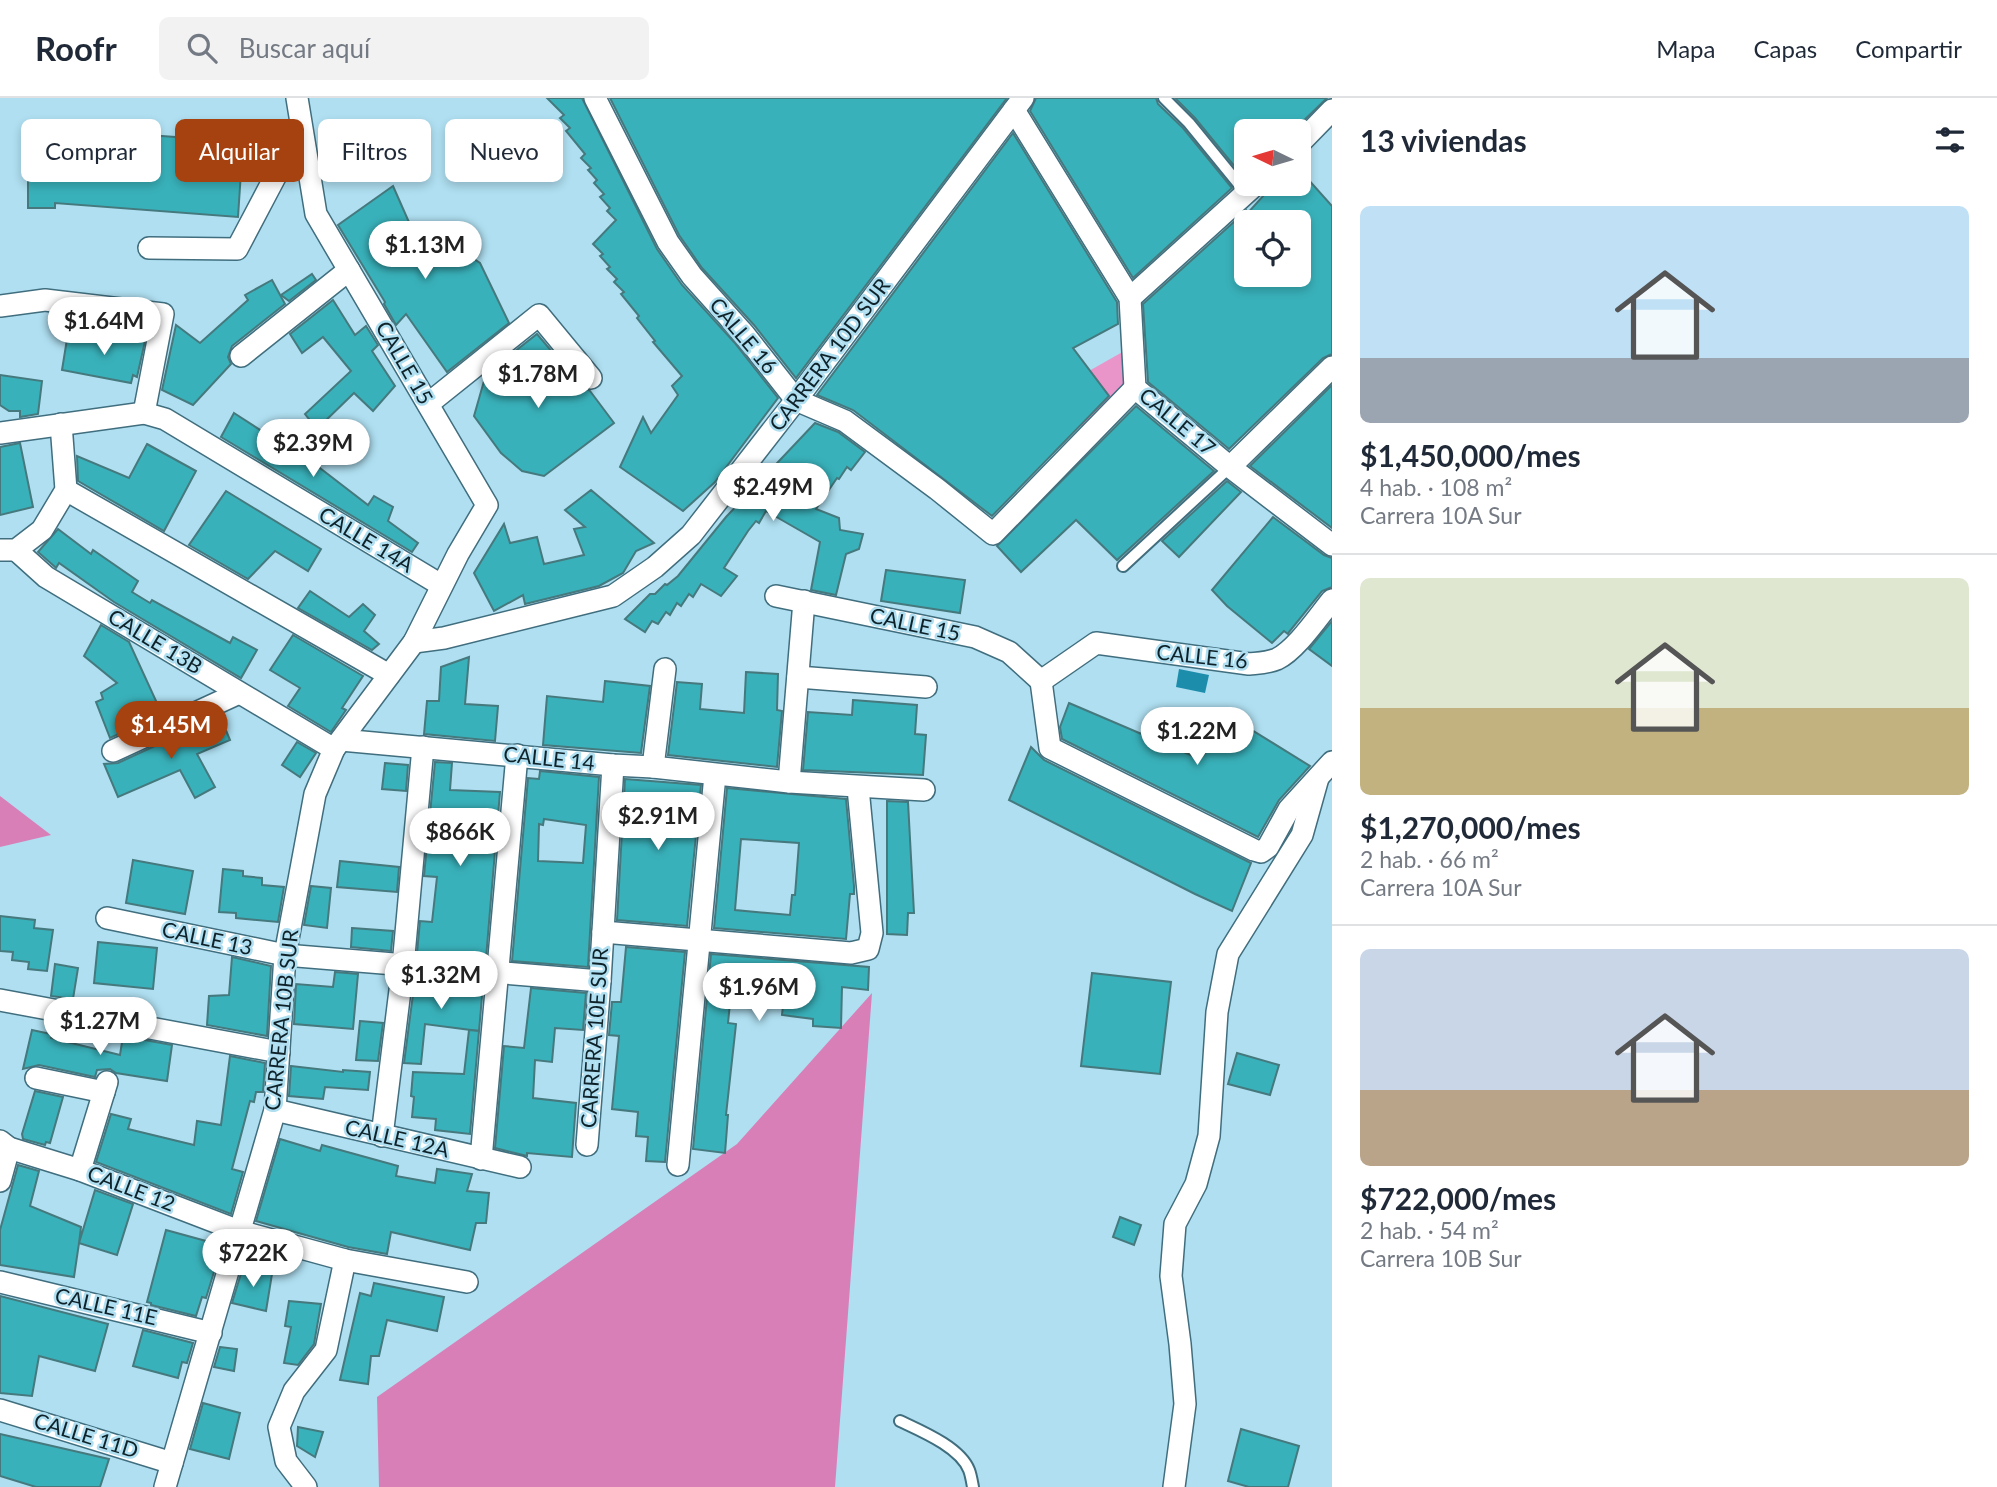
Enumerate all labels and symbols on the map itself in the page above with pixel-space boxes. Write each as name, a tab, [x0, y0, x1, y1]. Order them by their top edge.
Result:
north arrow	[1234, 119, 1311, 196]
pin: $1.13M	[368, 222, 482, 281]
street label: CARRERA 10D SUR	[763, 272, 895, 435]
street label: CALLE 16	[705, 292, 783, 378]
pin: $1.64M	[47, 298, 161, 357]
street label: CALLE 15	[372, 316, 439, 408]
pin: $1.78M	[481, 350, 595, 410]
street label: CALLE 17	[1135, 382, 1221, 460]
pin: $2.39M	[256, 420, 370, 479]
pin: $2.49M	[716, 464, 830, 523]
street label: CALLE 14A	[315, 501, 419, 577]
street label: CALLE 15	[868, 602, 963, 645]
street label: CALLE 13B	[104, 603, 207, 679]
street label: CALLE 16	[1155, 638, 1249, 673]
pin: $1.45M	[114, 702, 228, 761]
pin: $1.22M	[1140, 708, 1254, 767]
street label: CALLE 14	[502, 740, 596, 775]
pin: $2.91M	[601, 792, 715, 852]
pin: $866K	[411, 808, 509, 868]
street label: CALLE 13	[160, 916, 255, 959]
street label: CARRERA 10B SUR	[259, 927, 303, 1112]
street label: CARRERA 10E SUR	[575, 946, 612, 1129]
pin: $1.32M	[384, 951, 498, 1011]
pin: $1.96M	[702, 964, 816, 1023]
pin: $1.27M	[43, 998, 157, 1057]
street label: CALLE 12A	[343, 1113, 452, 1162]
street label: CALLE 12	[84, 1160, 179, 1216]
pin: $722K	[204, 1230, 302, 1289]
street label: CALLE 11E	[53, 1282, 160, 1329]
street label: CALLE 11D	[31, 1407, 142, 1462]

